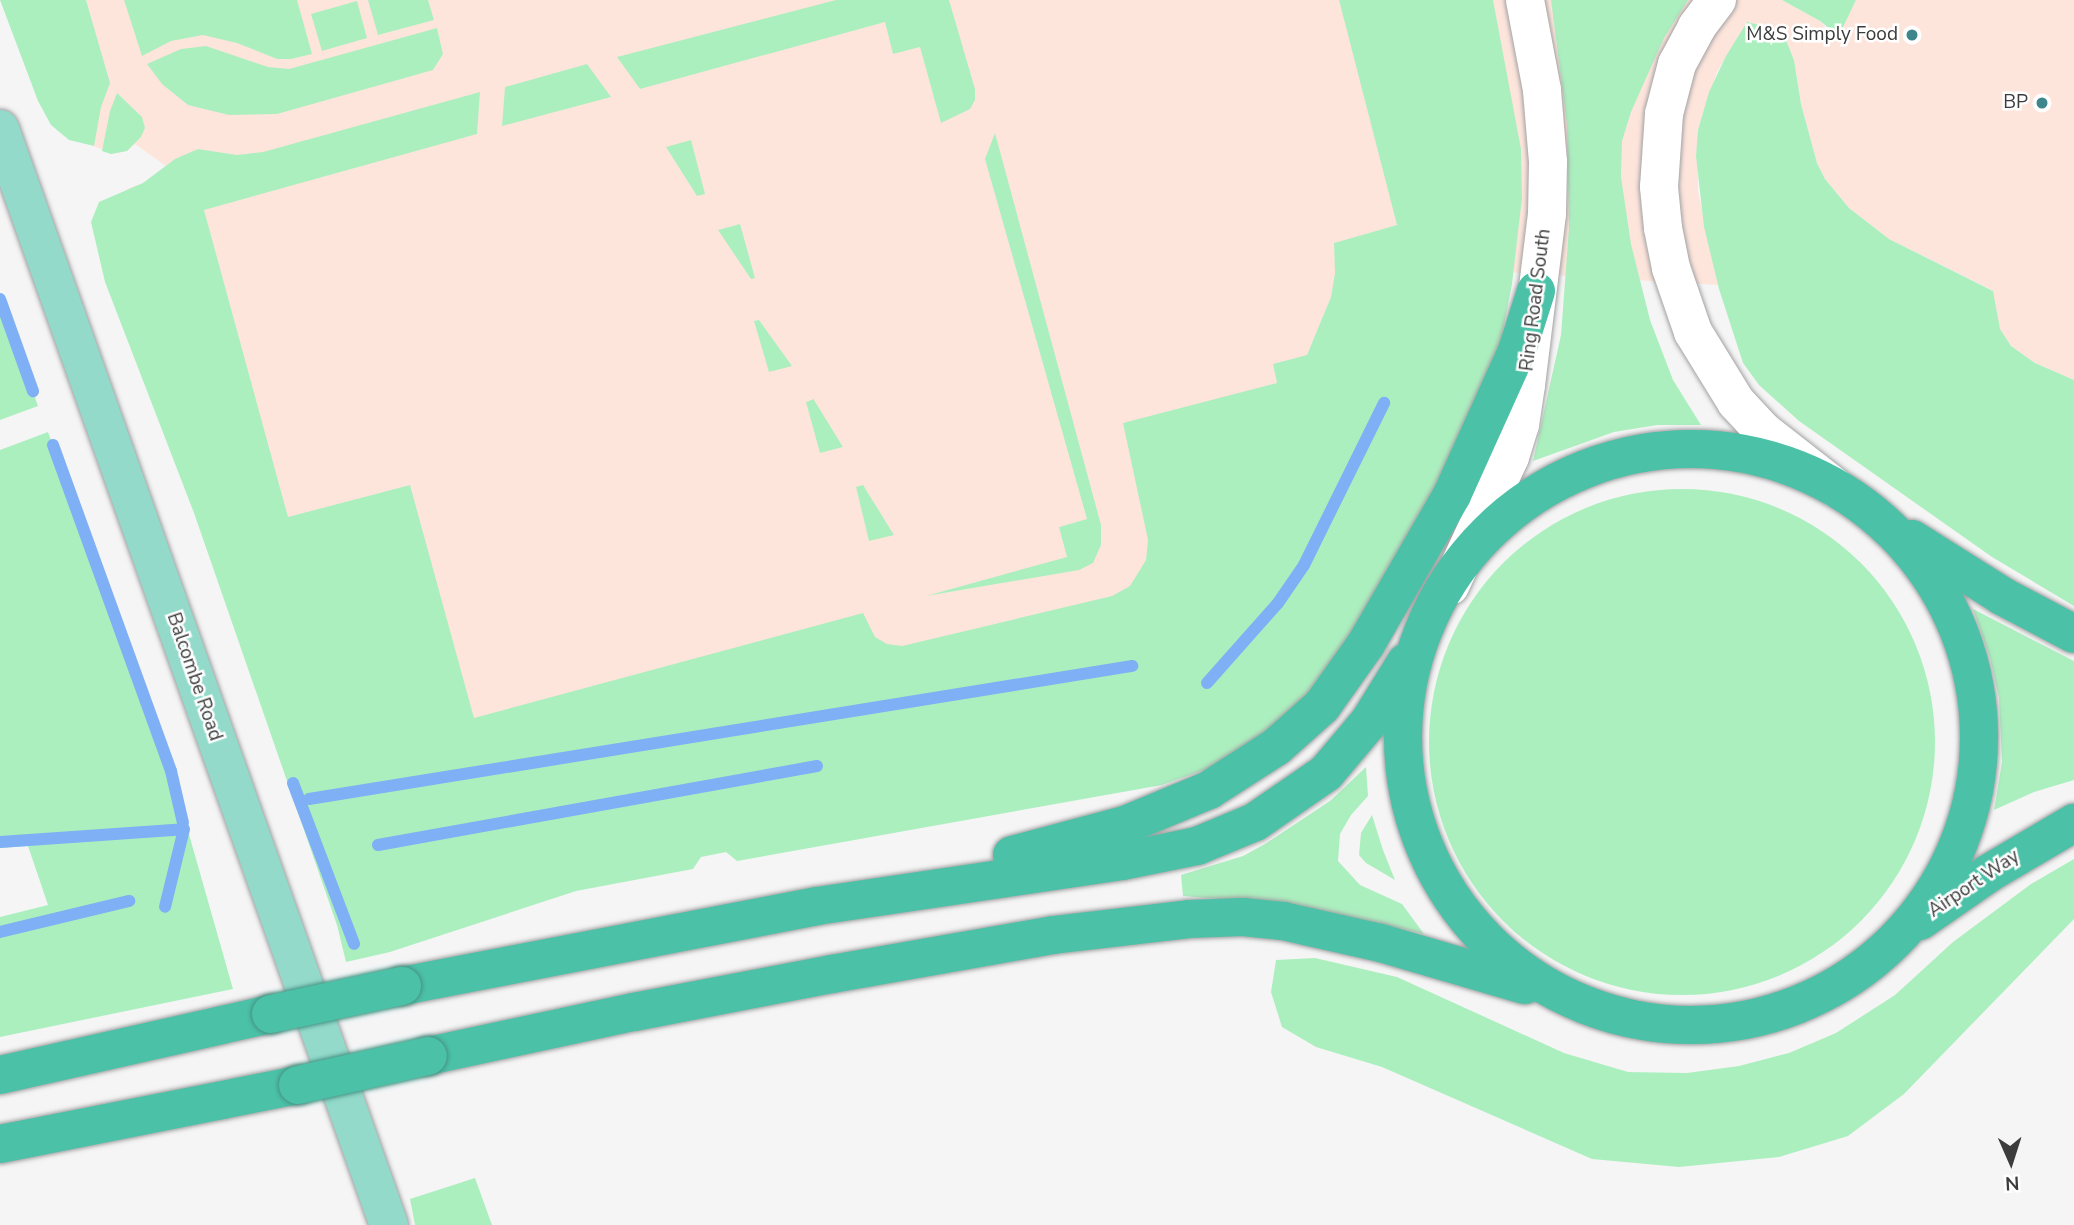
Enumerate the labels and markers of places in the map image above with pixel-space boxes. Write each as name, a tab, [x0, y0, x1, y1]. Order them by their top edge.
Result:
place label: M&S Simply Food	[1746, 24, 1898, 46]
marker: M&S Simply Food	[1904, 27, 1920, 43]
place label: BP	[2003, 92, 2028, 114]
marker: BP	[2034, 95, 2050, 111]

